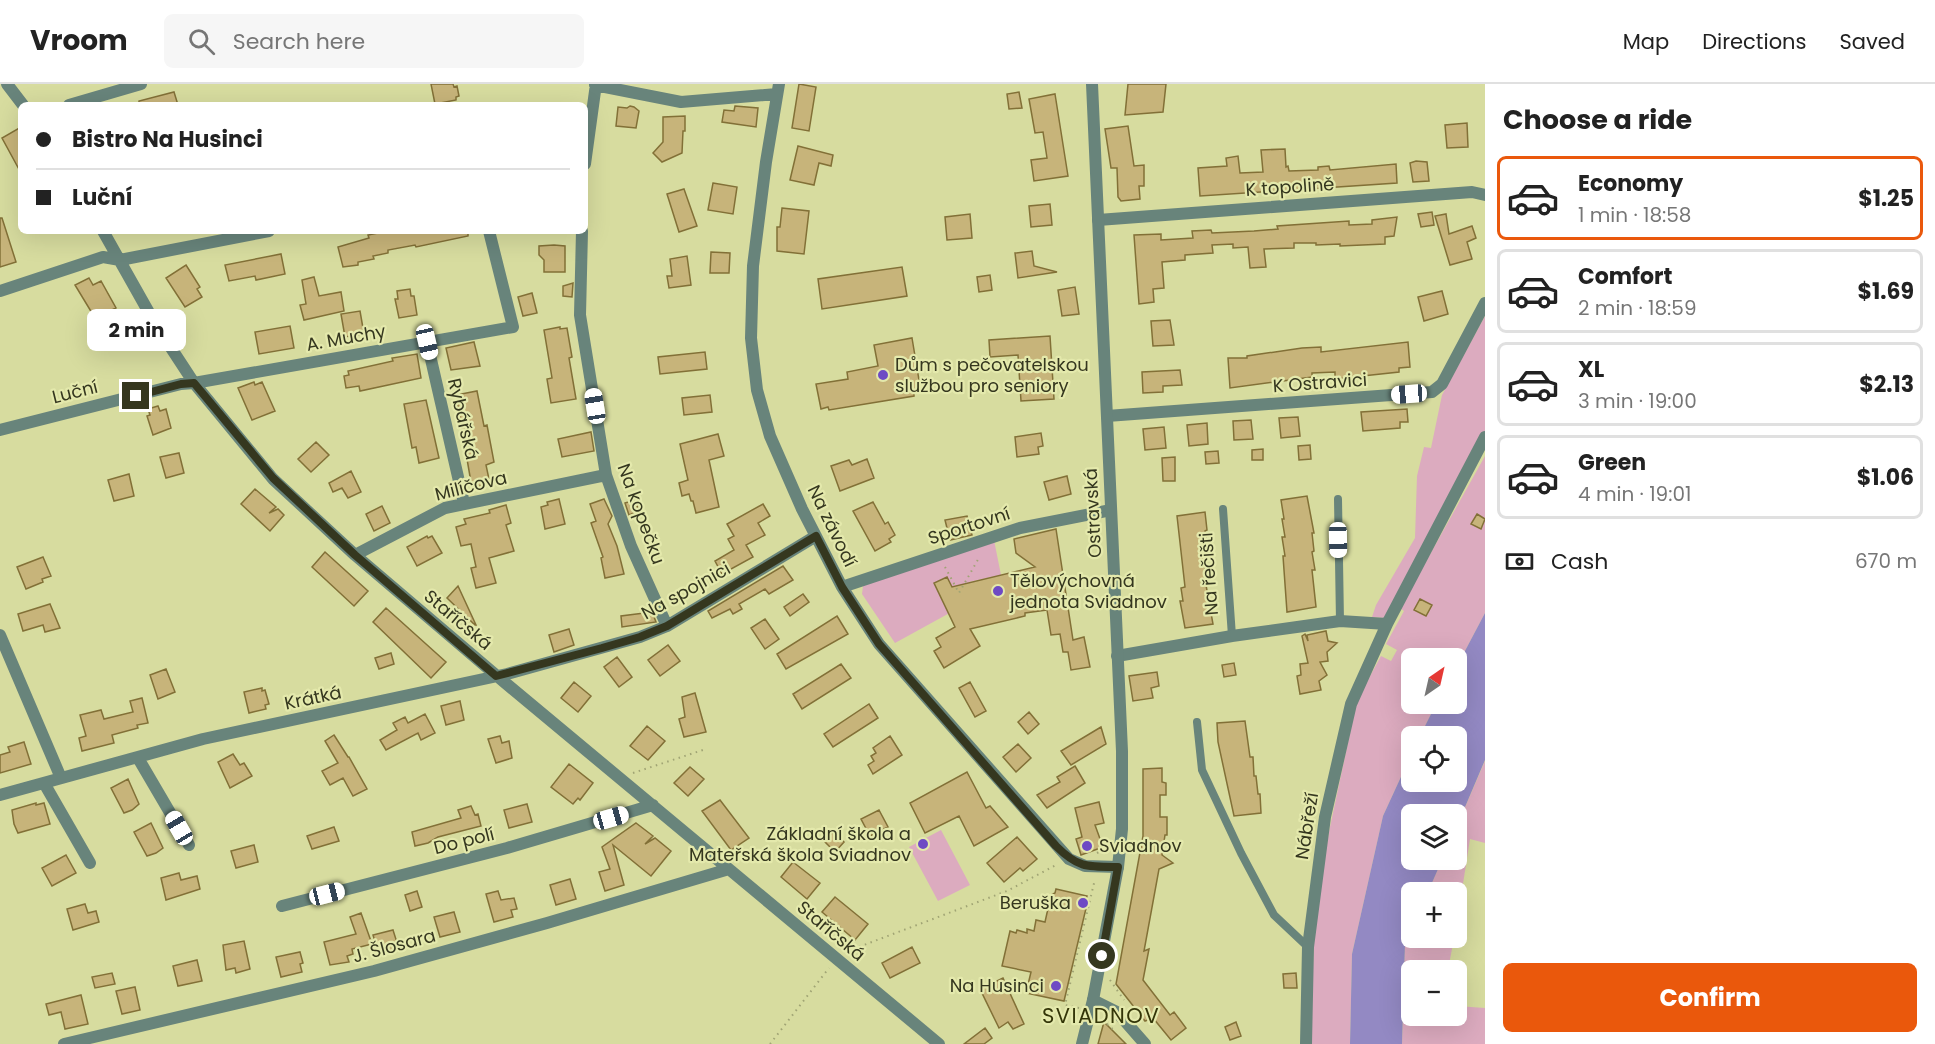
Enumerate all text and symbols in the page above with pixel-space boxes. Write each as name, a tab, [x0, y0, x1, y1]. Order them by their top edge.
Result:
search box	[164, 14, 584, 68]
text: Vroom	[30, 21, 128, 60]
icon: search	[185, 25, 218, 58]
text: Search here	[233, 26, 365, 57]
text: Map	[1623, 27, 1669, 56]
text: Directions	[1702, 27, 1806, 56]
text: Saved	[1839, 27, 1905, 56]
text: Choose a ride	[1503, 101, 1692, 138]
text: Bistro Na Husinci	[72, 124, 263, 155]
text: Economy	[1578, 168, 1683, 199]
street label: K topolině	[1245, 171, 1335, 202]
icon: car	[1506, 171, 1560, 225]
text: Luční	[72, 182, 133, 213]
text: $1.25	[1858, 183, 1914, 214]
text: 1 min · 18:58	[1578, 201, 1691, 229]
text: Comfort	[1578, 261, 1672, 292]
icon: car	[1506, 264, 1560, 318]
text: $1.69	[1858, 276, 1914, 307]
text: 2 min · 18:59	[1578, 294, 1697, 322]
callout: 2 min	[86, 309, 186, 351]
text: 2 min	[108, 316, 165, 344]
street label: A. Muchy	[304, 318, 388, 357]
car	[414, 322, 440, 362]
place label: Dům s pečovatelskou službou pro seniory	[895, 352, 1089, 398]
text: XL	[1578, 354, 1604, 385]
icon: car	[1506, 357, 1560, 411]
street label: K Ostravici	[1272, 367, 1368, 398]
marker: Dům s pečovatelskou službou pro seniory	[876, 368, 890, 382]
text: $2.13	[1859, 369, 1914, 400]
street label: Luční	[49, 374, 100, 409]
street label: Rybářská	[442, 376, 485, 462]
route end	[122, 382, 149, 409]
car	[1390, 384, 1428, 404]
car	[583, 387, 607, 425]
text: 3 min · 19:00	[1578, 387, 1697, 415]
text: Green	[1578, 447, 1646, 478]
icon: car	[1506, 450, 1560, 504]
street label: Na kopečku	[612, 460, 671, 568]
text: $1.06	[1857, 462, 1914, 493]
street label: Milíčova	[432, 464, 510, 507]
street label: Ostravská	[1078, 467, 1107, 559]
text: 4 min · 19:01	[1578, 480, 1691, 508]
street label: Na závodí	[802, 481, 863, 571]
street label: Sportovní	[925, 500, 1013, 551]
car	[1329, 522, 1347, 558]
street label: Na řečišti	[1193, 532, 1224, 616]
icon: cash	[1503, 545, 1536, 578]
text: Cash	[1551, 546, 1608, 577]
text: 670 m	[1855, 547, 1917, 575]
street label: Na spojnici	[637, 556, 735, 625]
place label: Tělovýchovná jednota Sviadnov	[1009, 568, 1167, 614]
street label: Staříčská	[419, 584, 498, 656]
marker: Tělovýchovná jednota Sviadnov	[991, 584, 1005, 598]
north arrow	[1401, 648, 1467, 714]
map controls	[1401, 648, 1467, 1026]
street label: Krátká	[282, 679, 344, 716]
button: locate	[1401, 726, 1467, 792]
street label: Nábřeží	[1289, 791, 1324, 861]
car	[591, 804, 631, 832]
button: layers	[1401, 804, 1467, 870]
car	[162, 808, 196, 848]
street label: Do polí	[431, 821, 497, 860]
place label: Základní škola a Mateřská škola Sviadnov	[689, 821, 911, 867]
place label: Sviadnov	[1099, 833, 1182, 858]
marker: Základní škola a Mateřská škola Sviadnov	[916, 837, 930, 851]
marker: Sviadnov	[1080, 839, 1094, 853]
car	[307, 881, 347, 907]
button: +	[1401, 882, 1467, 948]
place label: Beruška	[1000, 890, 1071, 915]
street label: Staříčská	[792, 895, 871, 967]
marker: Beruška	[1076, 896, 1090, 910]
street label: J. Šlosara	[350, 922, 438, 969]
route start	[1088, 942, 1115, 969]
button: −	[1401, 960, 1467, 1026]
button: Confirm	[1503, 963, 1917, 1032]
place label: Na Husinci	[950, 973, 1044, 998]
marker: Na Husinci	[1049, 979, 1063, 993]
district label: SVIADNOV	[1042, 1001, 1160, 1030]

